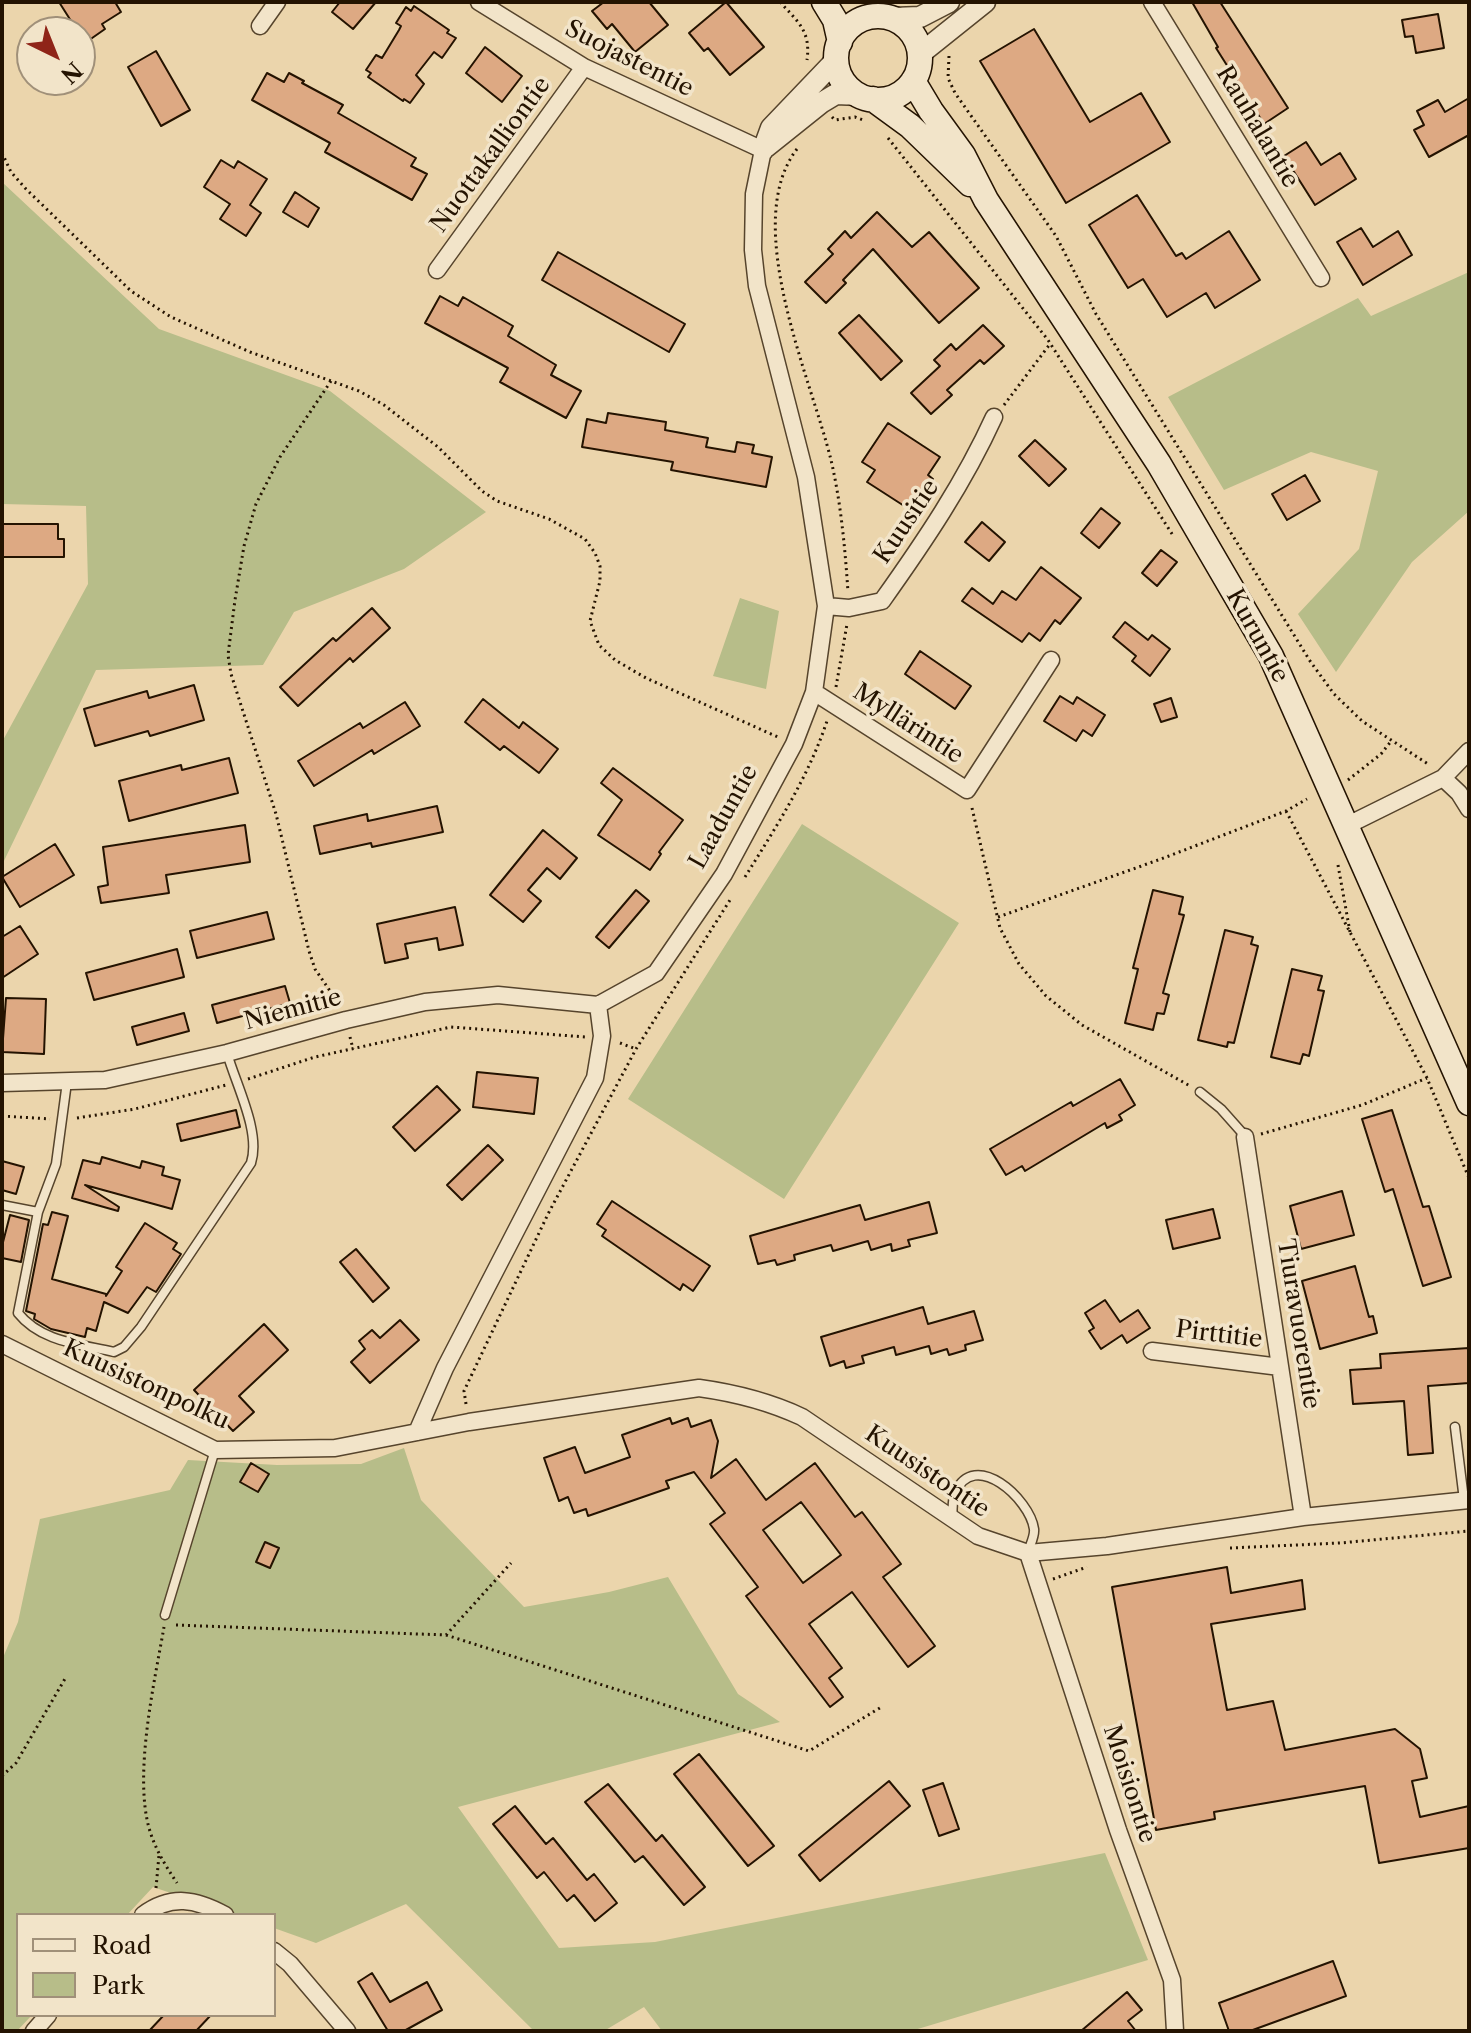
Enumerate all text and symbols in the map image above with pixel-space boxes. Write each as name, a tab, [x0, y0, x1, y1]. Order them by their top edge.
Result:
street label: Suojastentie	[560, 14, 698, 104]
north arrow	[16, 16, 96, 96]
text: N	[55, 56, 88, 89]
street label: Rauhalantie	[1209, 61, 1305, 193]
street label: Nuottakalliontie	[425, 72, 557, 238]
street label: Kuusitie	[868, 474, 946, 570]
street label: Kuruntie	[1220, 584, 1294, 688]
street label: Myllärintie	[848, 678, 968, 770]
street label: Laaduntie	[684, 760, 764, 874]
street label: Niemitie	[241, 983, 345, 1037]
street label: Tiuravuorentie	[1270, 1237, 1326, 1411]
street label: Pirttitie	[1174, 1315, 1264, 1355]
street label: Kuusistonpolku	[58, 1334, 234, 1436]
street label: Kuusistontie	[859, 1420, 995, 1524]
street label: Moisiontie	[1096, 1721, 1162, 1847]
legend	[16, 1913, 276, 2017]
text: Road	[92, 1931, 151, 1960]
text: Park	[92, 1971, 144, 2000]

